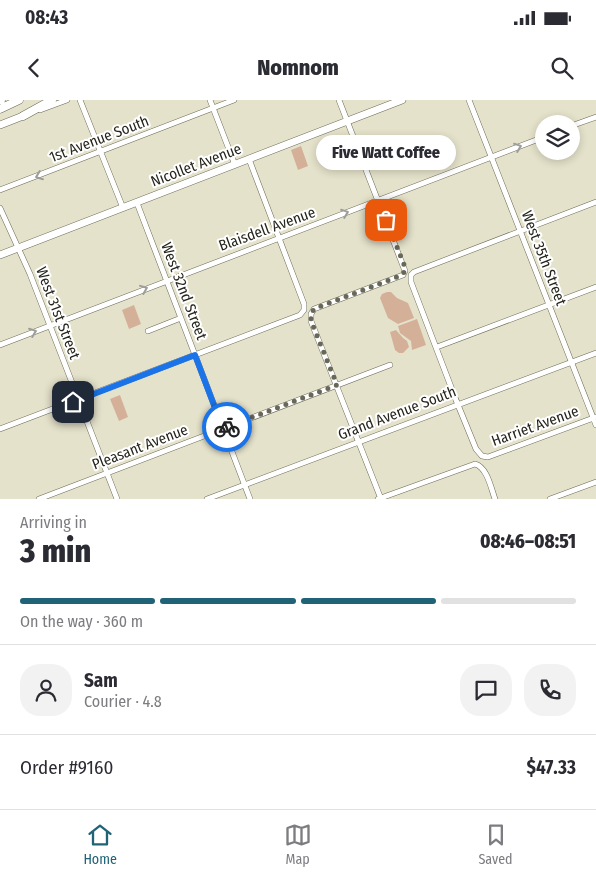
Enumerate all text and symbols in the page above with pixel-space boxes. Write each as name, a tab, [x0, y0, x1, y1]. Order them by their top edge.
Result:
text: 08:43	[25, 6, 68, 29]
icon: back	[20, 54, 48, 82]
text: Nomnom	[257, 54, 339, 81]
icon: search	[548, 54, 576, 82]
street label: 1st Avenue South	[47, 112, 151, 166]
map controls	[535, 115, 580, 160]
button: layers	[535, 115, 580, 160]
callout: Five Watt Coffee	[316, 135, 456, 170]
street label: Nicollet Avenue	[148, 139, 244, 191]
text: Five Watt Coffee	[332, 143, 440, 162]
one-way arrow	[513, 143, 521, 153]
one-way arrow	[35, 170, 43, 180]
pin	[365, 199, 407, 241]
street label: Blaisdell Avenue	[216, 203, 318, 255]
icon: bag	[372, 206, 400, 234]
street label: West 35th Street	[518, 208, 570, 308]
one-way arrow	[341, 209, 349, 219]
street label: West 32nd Street	[157, 240, 211, 342]
street label: West 31st Street	[32, 264, 84, 362]
one-way arrow	[139, 284, 148, 295]
one-way arrow	[29, 328, 37, 338]
pin	[52, 381, 94, 423]
street label: Grand Avenue South	[336, 382, 458, 444]
icon: home	[59, 388, 87, 416]
courier	[202, 402, 252, 452]
street label: Harriet Avenue	[489, 402, 581, 450]
icon: bike	[213, 413, 241, 441]
street label: Pleasant Avenue	[90, 420, 190, 474]
text: Arriving in	[20, 513, 87, 532]
text: 08:46–08:51	[480, 530, 576, 553]
text: 3 min	[20, 532, 91, 570]
text: On the way · 360 m	[20, 612, 143, 631]
button: person	[20, 664, 72, 716]
button: chat	[460, 664, 512, 716]
button: phone	[524, 664, 576, 716]
text: Sam	[84, 669, 118, 692]
text: Courier · 4.8	[84, 692, 162, 711]
text: Order #9160	[20, 756, 113, 779]
text: $47.33	[526, 756, 576, 779]
tab: Home	[83, 821, 117, 868]
tab: Map	[284, 821, 312, 868]
tab: Saved	[478, 821, 513, 868]

